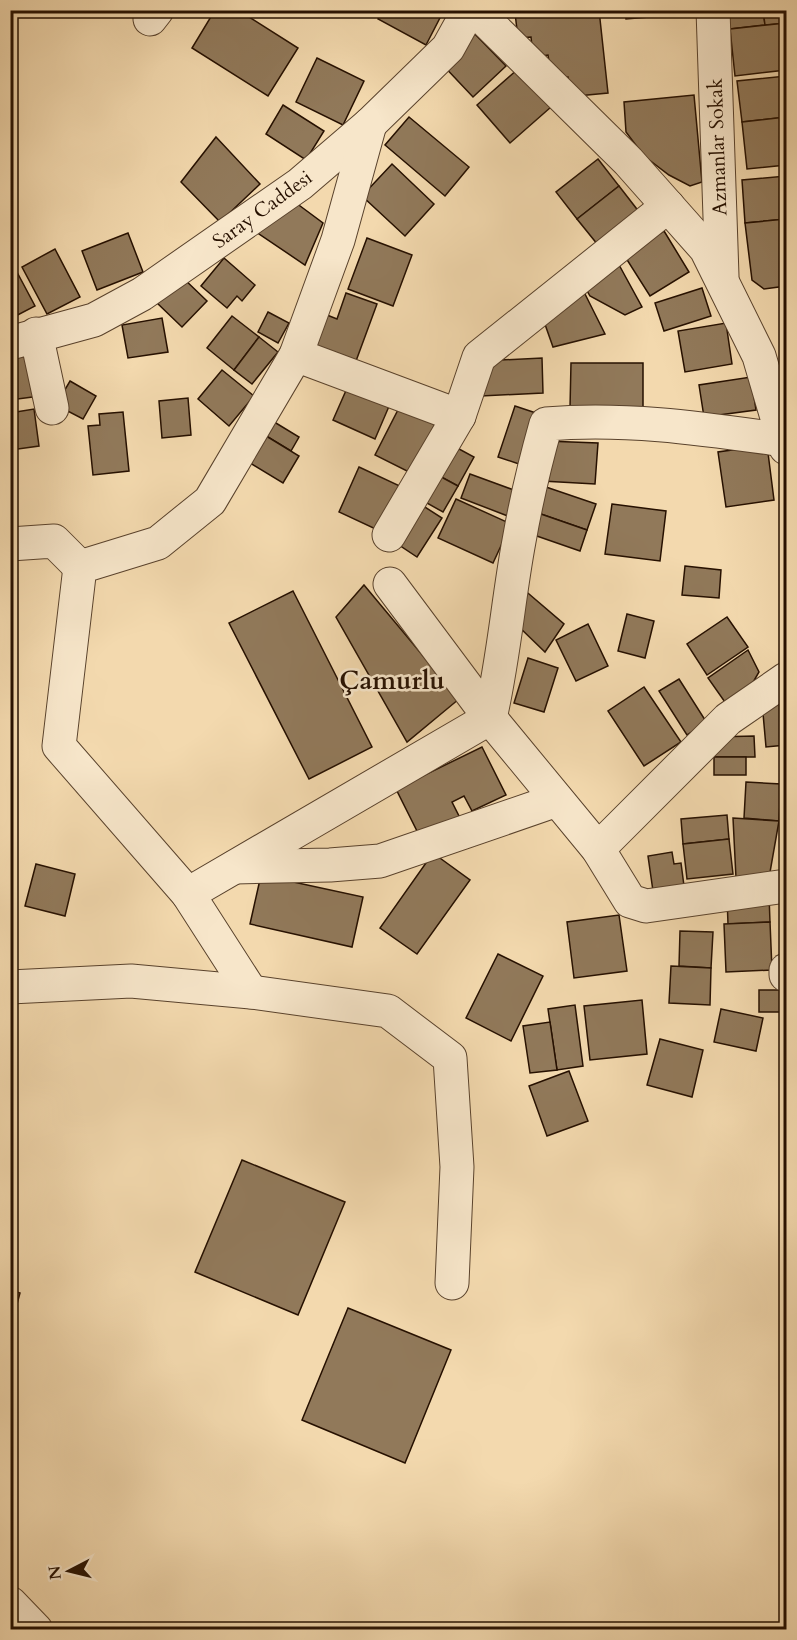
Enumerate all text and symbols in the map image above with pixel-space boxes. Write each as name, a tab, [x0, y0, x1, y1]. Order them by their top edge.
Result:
street label: Azmanlar Sokak	[702, 78, 733, 216]
street label: Saray Caddesi	[207, 164, 318, 255]
district label: Çamurlu	[339, 663, 445, 698]
north arrow	[39, 1541, 99, 1601]
text: N	[43, 1564, 67, 1581]

